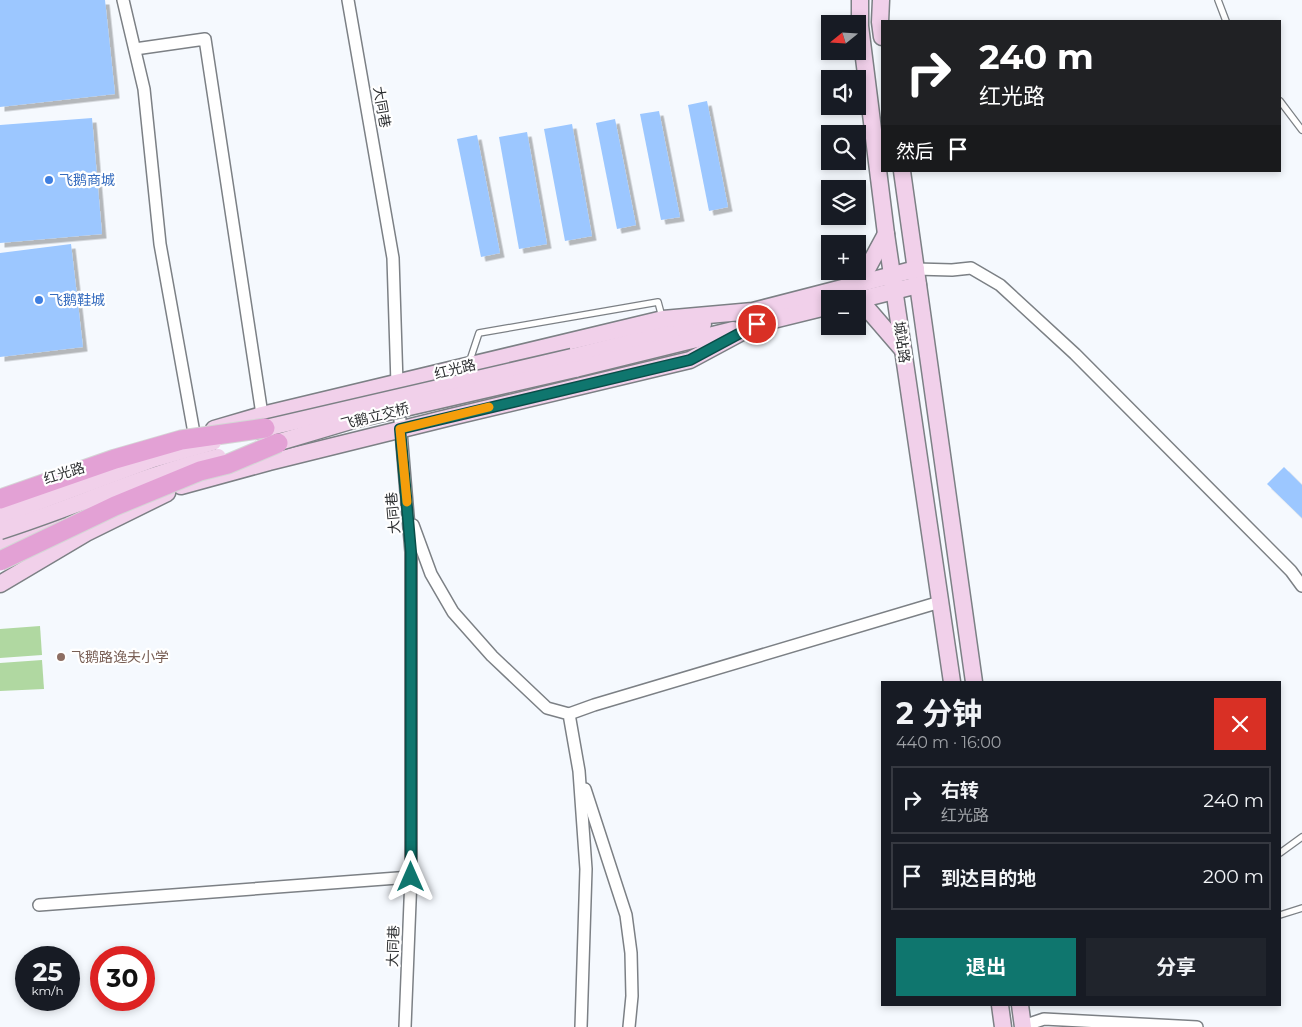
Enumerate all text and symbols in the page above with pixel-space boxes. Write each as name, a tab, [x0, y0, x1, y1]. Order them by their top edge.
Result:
north arrow	[821, 15, 866, 60]
map controls	[821, 15, 866, 335]
text: 240 m	[979, 35, 1094, 78]
icon: right	[896, 40, 961, 105]
button: sound	[821, 70, 866, 115]
text: 红光路	[979, 83, 1045, 110]
street label: 大同巷	[369, 85, 395, 129]
button: search	[821, 125, 866, 170]
icon: arrive	[944, 135, 972, 163]
text: 然后	[896, 140, 934, 163]
place label: 飞鹅商城	[59, 171, 115, 189]
marker: 飞鹅商城	[43, 174, 55, 186]
button: layers	[821, 180, 866, 225]
button: +	[821, 235, 866, 280]
button: −	[821, 290, 866, 335]
place label: 飞鹅鞋城	[49, 291, 105, 309]
marker: 飞鹅鞋城	[33, 294, 45, 306]
pin	[736, 303, 778, 345]
icon: arrive	[743, 310, 771, 338]
street label: 城站路	[890, 320, 914, 364]
street label: 红光路	[432, 355, 478, 383]
street label: 飞鹅立交桥	[339, 399, 411, 433]
street label: 红光路	[41, 458, 87, 488]
street label: 大同巷	[382, 491, 404, 535]
place label: 飞鹅路逸夫小学	[71, 648, 169, 666]
marker: 飞鹅路逸夫小学	[55, 651, 67, 663]
text: 2 分钟	[896, 695, 982, 732]
button: close	[1214, 698, 1266, 750]
text: 440 m · 16:00	[896, 733, 1001, 752]
text: 右转	[941, 779, 979, 802]
icon: right	[898, 786, 926, 814]
text: 240 m	[1203, 789, 1264, 812]
text: 红光路	[941, 806, 989, 825]
position arrow	[384, 850, 436, 902]
icon: arrive	[898, 862, 926, 890]
text: 200 m	[1203, 865, 1264, 888]
text: 到达目的地	[941, 867, 1036, 890]
street label: 大同巷	[383, 925, 403, 967]
button: 退出	[896, 938, 1076, 996]
button: 分享	[1086, 938, 1266, 996]
speed limit sign: 30	[90, 946, 155, 1011]
text: 25	[33, 957, 62, 987]
text: km/h	[31, 983, 64, 998]

